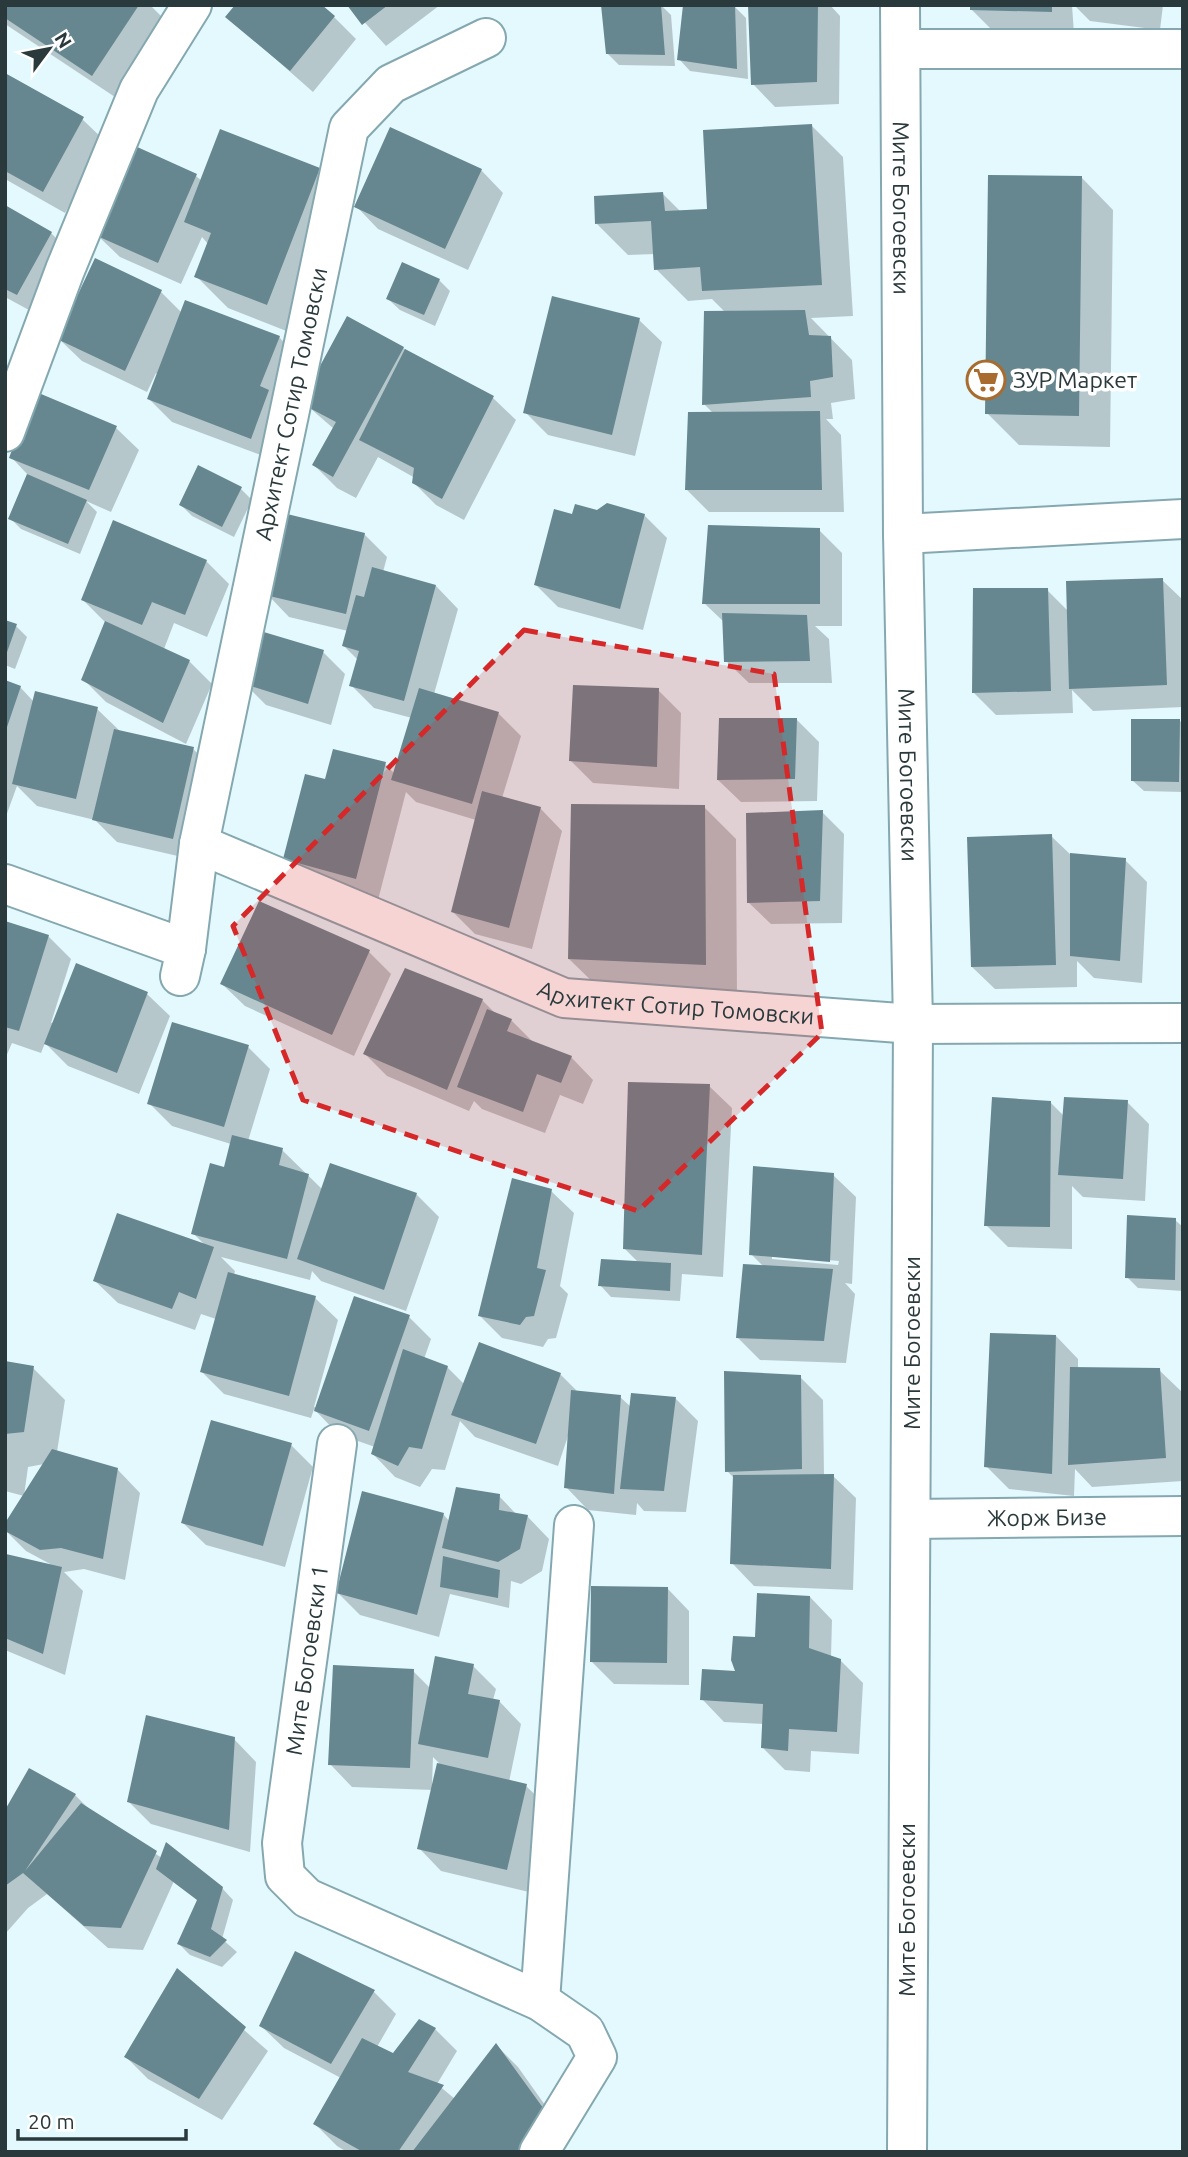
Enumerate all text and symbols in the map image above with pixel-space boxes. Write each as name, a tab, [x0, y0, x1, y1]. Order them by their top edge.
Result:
north arrow	[14, 14, 84, 84]
text: N	[50, 28, 77, 52]
street label: Мите Богоевски	[889, 121, 915, 295]
street label: Архитект Сотир Томовски	[250, 265, 331, 543]
supermarket icon: ЗУР Маркет	[965, 359, 1007, 401]
place label: ЗУР Маркет	[1013, 367, 1137, 392]
street label: Мите Богоевски	[894, 688, 923, 862]
street label: Архитект Сотир Томовски	[534, 975, 815, 1029]
street label: Мите Богоевски	[899, 1256, 924, 1430]
street label: Жорж Бизе	[987, 1504, 1107, 1530]
street label: Мите Богоевски 1	[281, 1563, 332, 1757]
street label: Мите Богоевски	[894, 1823, 919, 1997]
scale bar	[18, 2098, 186, 2142]
text: 20 m	[28, 2109, 75, 2133]

